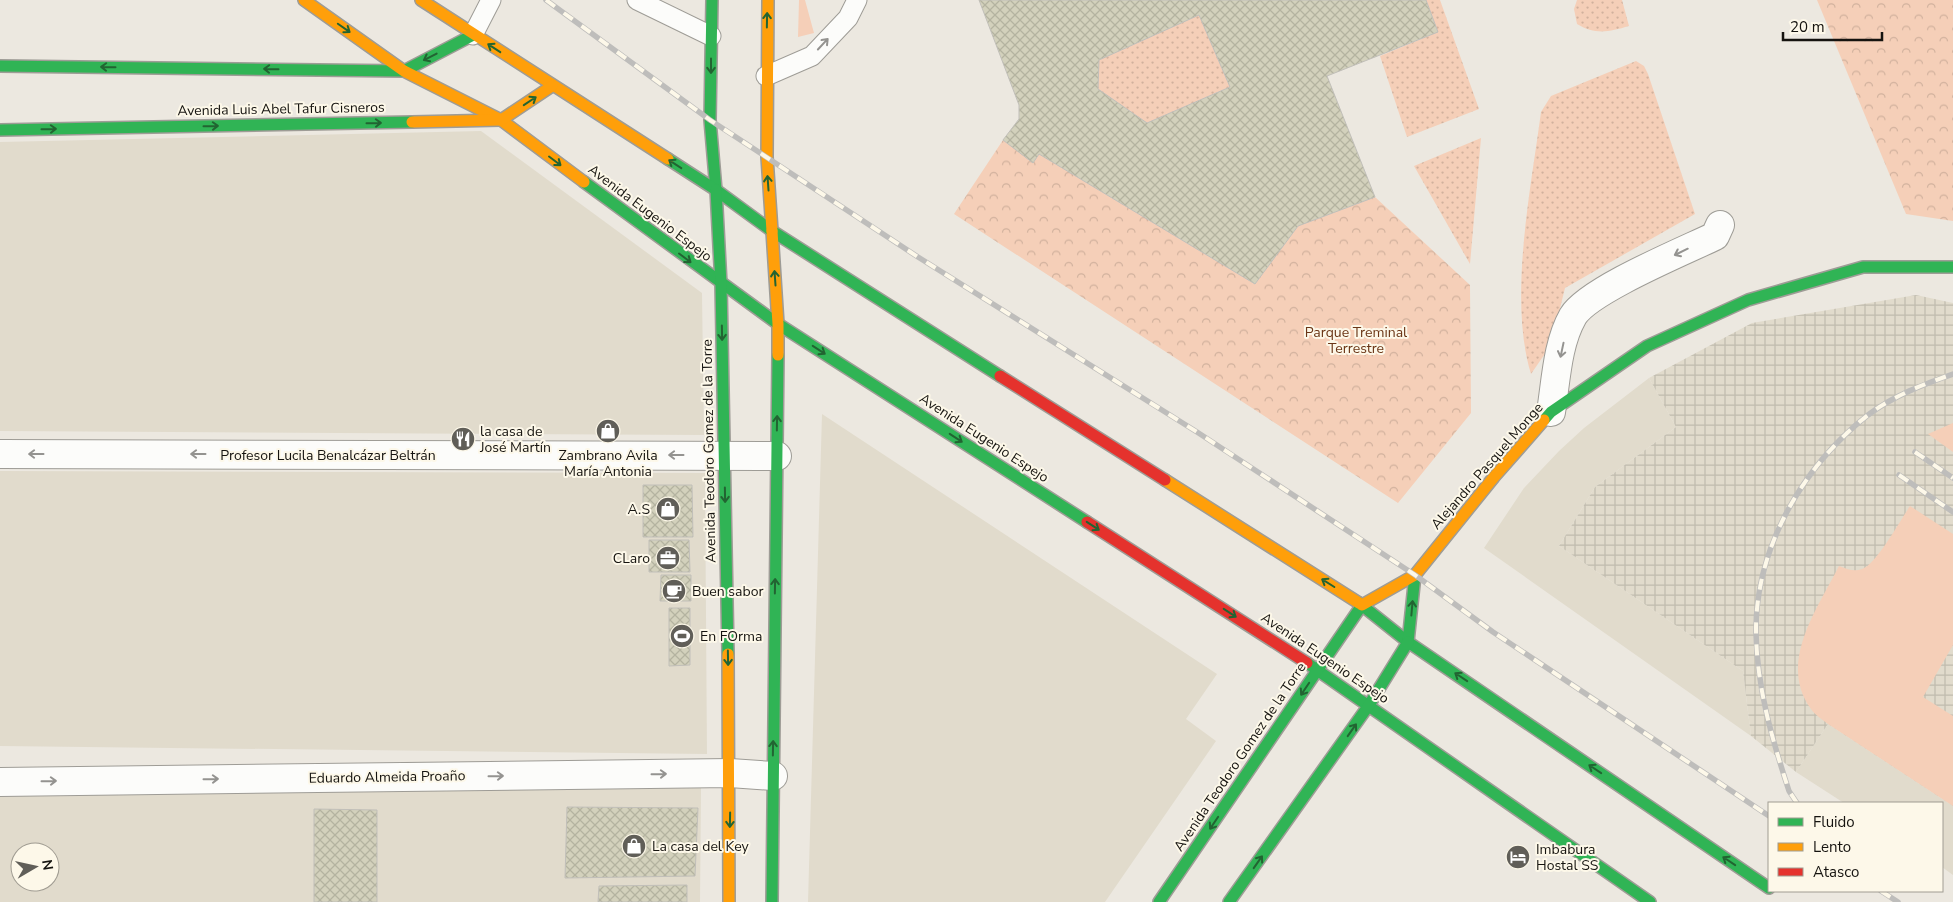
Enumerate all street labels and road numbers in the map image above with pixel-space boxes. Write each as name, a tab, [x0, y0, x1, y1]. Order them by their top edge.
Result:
street label: Avenida Luis Abel Tafur Cisneros	[177, 98, 385, 120]
street label: Avenida Eugenio Espejo	[584, 160, 716, 266]
street label: Avenida Teodoro Gomez de la Torre	[698, 339, 720, 563]
street label: Avenida Eugenio Espejo	[916, 389, 1052, 487]
street label: Alejandro Pasquel Monge	[1427, 399, 1547, 533]
street label: Profesor Lucila Benalcázar Beltrán	[220, 446, 436, 465]
street label: Avenida Eugenio Espejo	[1257, 608, 1393, 708]
street label: Avenida Teodoro Gomez de la Torre	[1170, 659, 1310, 855]
street label: Eduardo Almeida Proaño	[308, 766, 466, 788]

